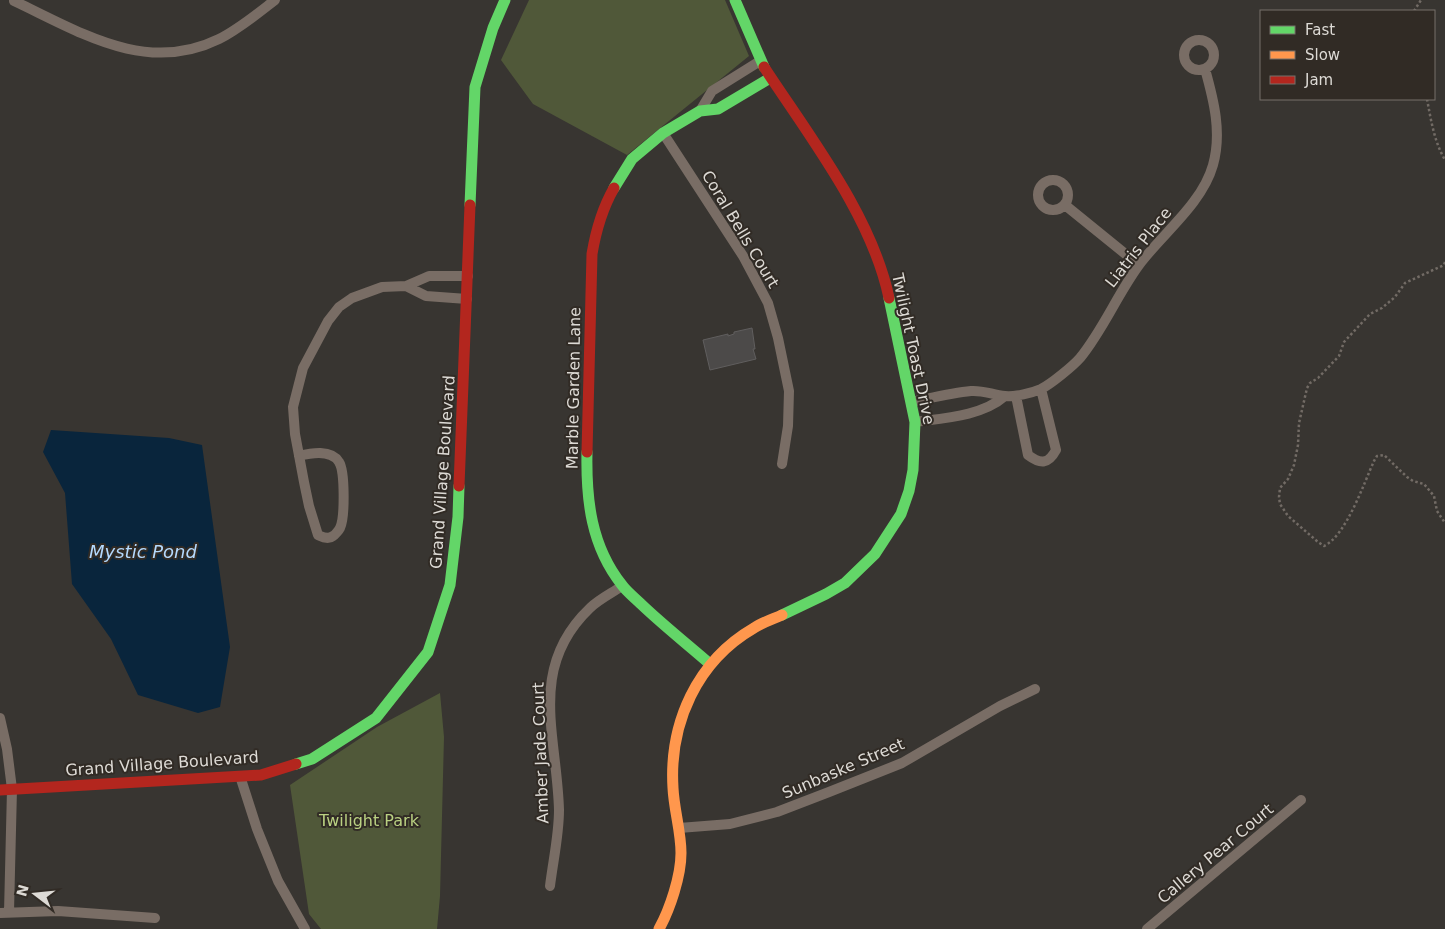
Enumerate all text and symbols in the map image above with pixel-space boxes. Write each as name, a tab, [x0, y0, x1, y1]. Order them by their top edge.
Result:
legend	[1260, 10, 1435, 100]
text: Fast	[1305, 21, 1335, 39]
text: Slow	[1305, 46, 1340, 64]
text: Jam	[1304, 71, 1333, 89]
street label: Coral Bells Court	[698, 167, 783, 292]
street label: Liatris Place	[1101, 203, 1176, 291]
street label: Twilight Toast Drive	[888, 271, 939, 426]
street label: Marble Garden Lane	[563, 307, 584, 469]
street label: Grand Village Boulevard	[426, 375, 459, 569]
water label: Mystic Pond	[89, 541, 198, 562]
street label: Amber Jade Court	[529, 682, 552, 824]
street label: Sunbaske Street	[779, 734, 907, 803]
street label: Grand Village Boulevard	[65, 747, 259, 780]
street label: Callery Pear Court	[1154, 799, 1277, 907]
park label: Twilight Park	[318, 811, 420, 830]
north arrow	[10, 869, 60, 919]
text: N	[13, 883, 32, 898]

